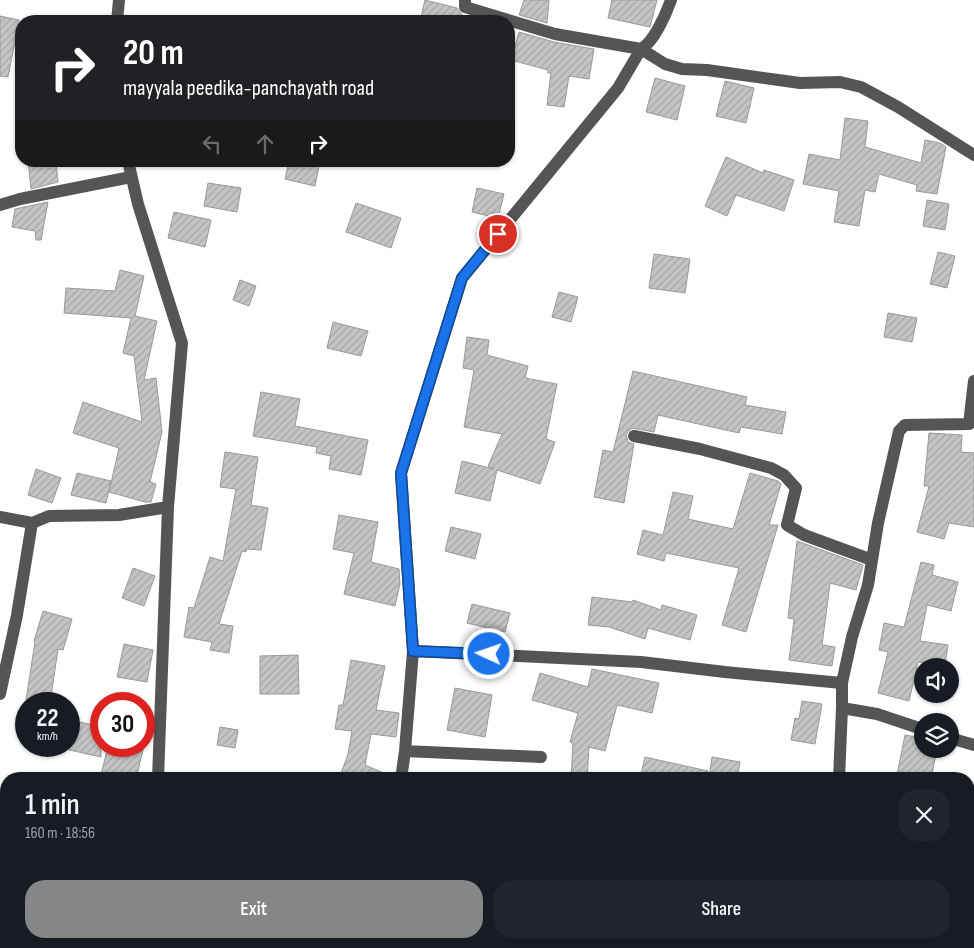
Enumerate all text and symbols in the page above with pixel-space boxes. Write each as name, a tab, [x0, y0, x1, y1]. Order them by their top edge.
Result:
text: 20 m	[123, 32, 184, 75]
icon: right	[40, 35, 105, 100]
text: mayyala peedika-panchayath road	[123, 75, 374, 102]
icon: left	[198, 130, 226, 158]
icon: ahead	[251, 130, 279, 158]
icon: right	[304, 130, 332, 158]
pin	[477, 213, 519, 255]
icon: arrive	[484, 220, 512, 248]
position arrow	[462, 627, 514, 679]
map controls	[914, 658, 959, 758]
button: sound	[914, 658, 959, 703]
speed limit sign: 30	[90, 692, 155, 757]
text: 22	[37, 703, 58, 734]
button: layers	[914, 713, 959, 758]
text: km/h	[37, 729, 58, 744]
text: 1 min	[25, 787, 80, 823]
button: close	[898, 789, 950, 841]
text: 160 m · 18:56	[25, 824, 95, 843]
button: Exit	[25, 880, 483, 938]
button: Share	[493, 880, 950, 938]

